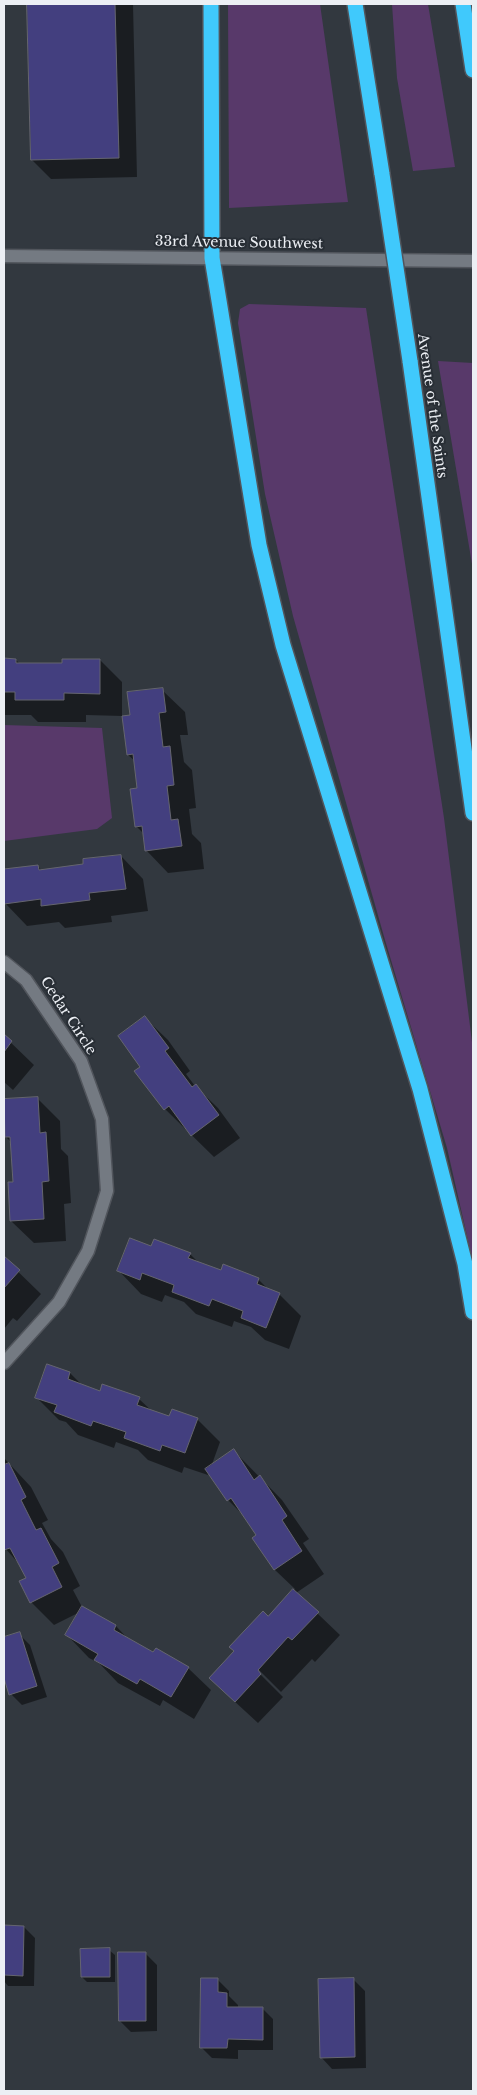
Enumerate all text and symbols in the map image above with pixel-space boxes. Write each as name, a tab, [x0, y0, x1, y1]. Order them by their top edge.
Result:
street label: 33rd Avenue Southwest	[155, 233, 323, 253]
street label: Avenue of the Saints	[414, 332, 450, 480]
street label: Cedar Circle	[37, 974, 99, 1058]

